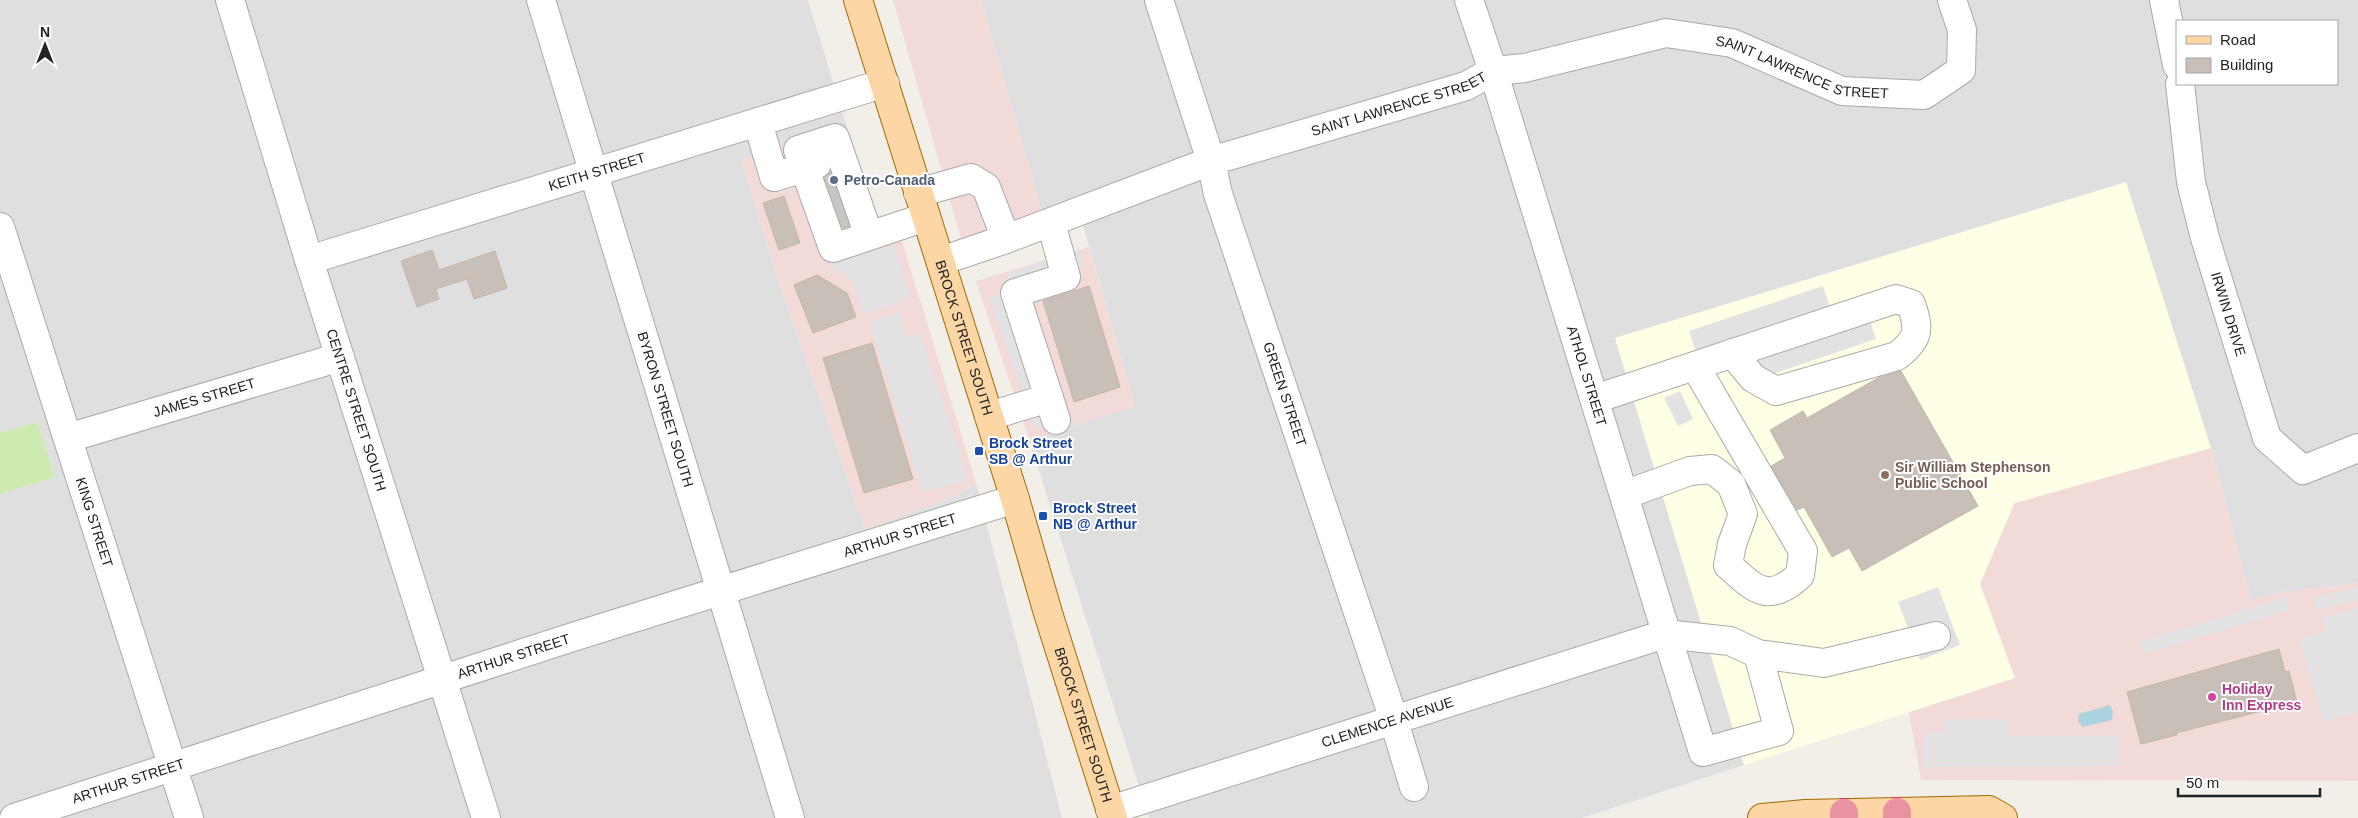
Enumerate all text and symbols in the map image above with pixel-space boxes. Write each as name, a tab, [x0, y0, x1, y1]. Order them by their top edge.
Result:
north arrow	[20, 20, 70, 70]
legend	[2176, 20, 2338, 85]
text: N	[40, 24, 50, 40]
text: Road	[2220, 31, 2256, 48]
street label: SAINT LAWRENCE STREET	[1715, 33, 1889, 101]
text: Building	[2220, 56, 2273, 73]
street label: SAINT LAWRENCE STREET	[1309, 68, 1489, 139]
street label: KEITH STREET	[546, 149, 647, 194]
place label: Petro-Canada	[844, 172, 935, 188]
marker: Petro-Canada	[828, 174, 840, 186]
street label: BROCK STREET SOUTH	[932, 258, 996, 417]
street label: IRWIN DRIVE	[2208, 270, 2249, 358]
street label: ATHOL STREET	[1564, 324, 1610, 429]
street label: CENTRE STREET SOUTH	[323, 327, 390, 493]
street label: BYRON STREET SOUTH	[634, 330, 697, 489]
street label: GREEN STREET	[1260, 340, 1310, 449]
street label: JAMES STREET	[151, 375, 258, 420]
place label: Brock Street SB @ Arthur	[989, 435, 1073, 467]
marker: Brock Street SB @ Arthur	[973, 445, 985, 457]
place label: Sir William Stephenson Public School	[1895, 459, 2050, 491]
marker: Sir William Stephenson Public School	[1879, 469, 1891, 481]
street label: KING STREET	[73, 475, 116, 570]
place label: Brock Street NB @ Arthur	[1053, 500, 1137, 532]
street label: ARTHUR STREET	[841, 510, 959, 560]
marker: Brock Street NB @ Arthur	[1037, 510, 1049, 522]
street label: ARTHUR STREET	[455, 630, 572, 682]
street label: BROCK STREET SOUTH	[1051, 645, 1115, 804]
place label: Holiday Inn Express	[2222, 681, 2302, 713]
marker: Holiday Inn Express	[2206, 691, 2218, 703]
street label: CLEMENCE AVENUE	[1319, 694, 1455, 750]
street label: ARTHUR STREET	[70, 755, 187, 807]
scale bar	[2178, 766, 2320, 798]
text: 50 m	[2186, 774, 2219, 791]

